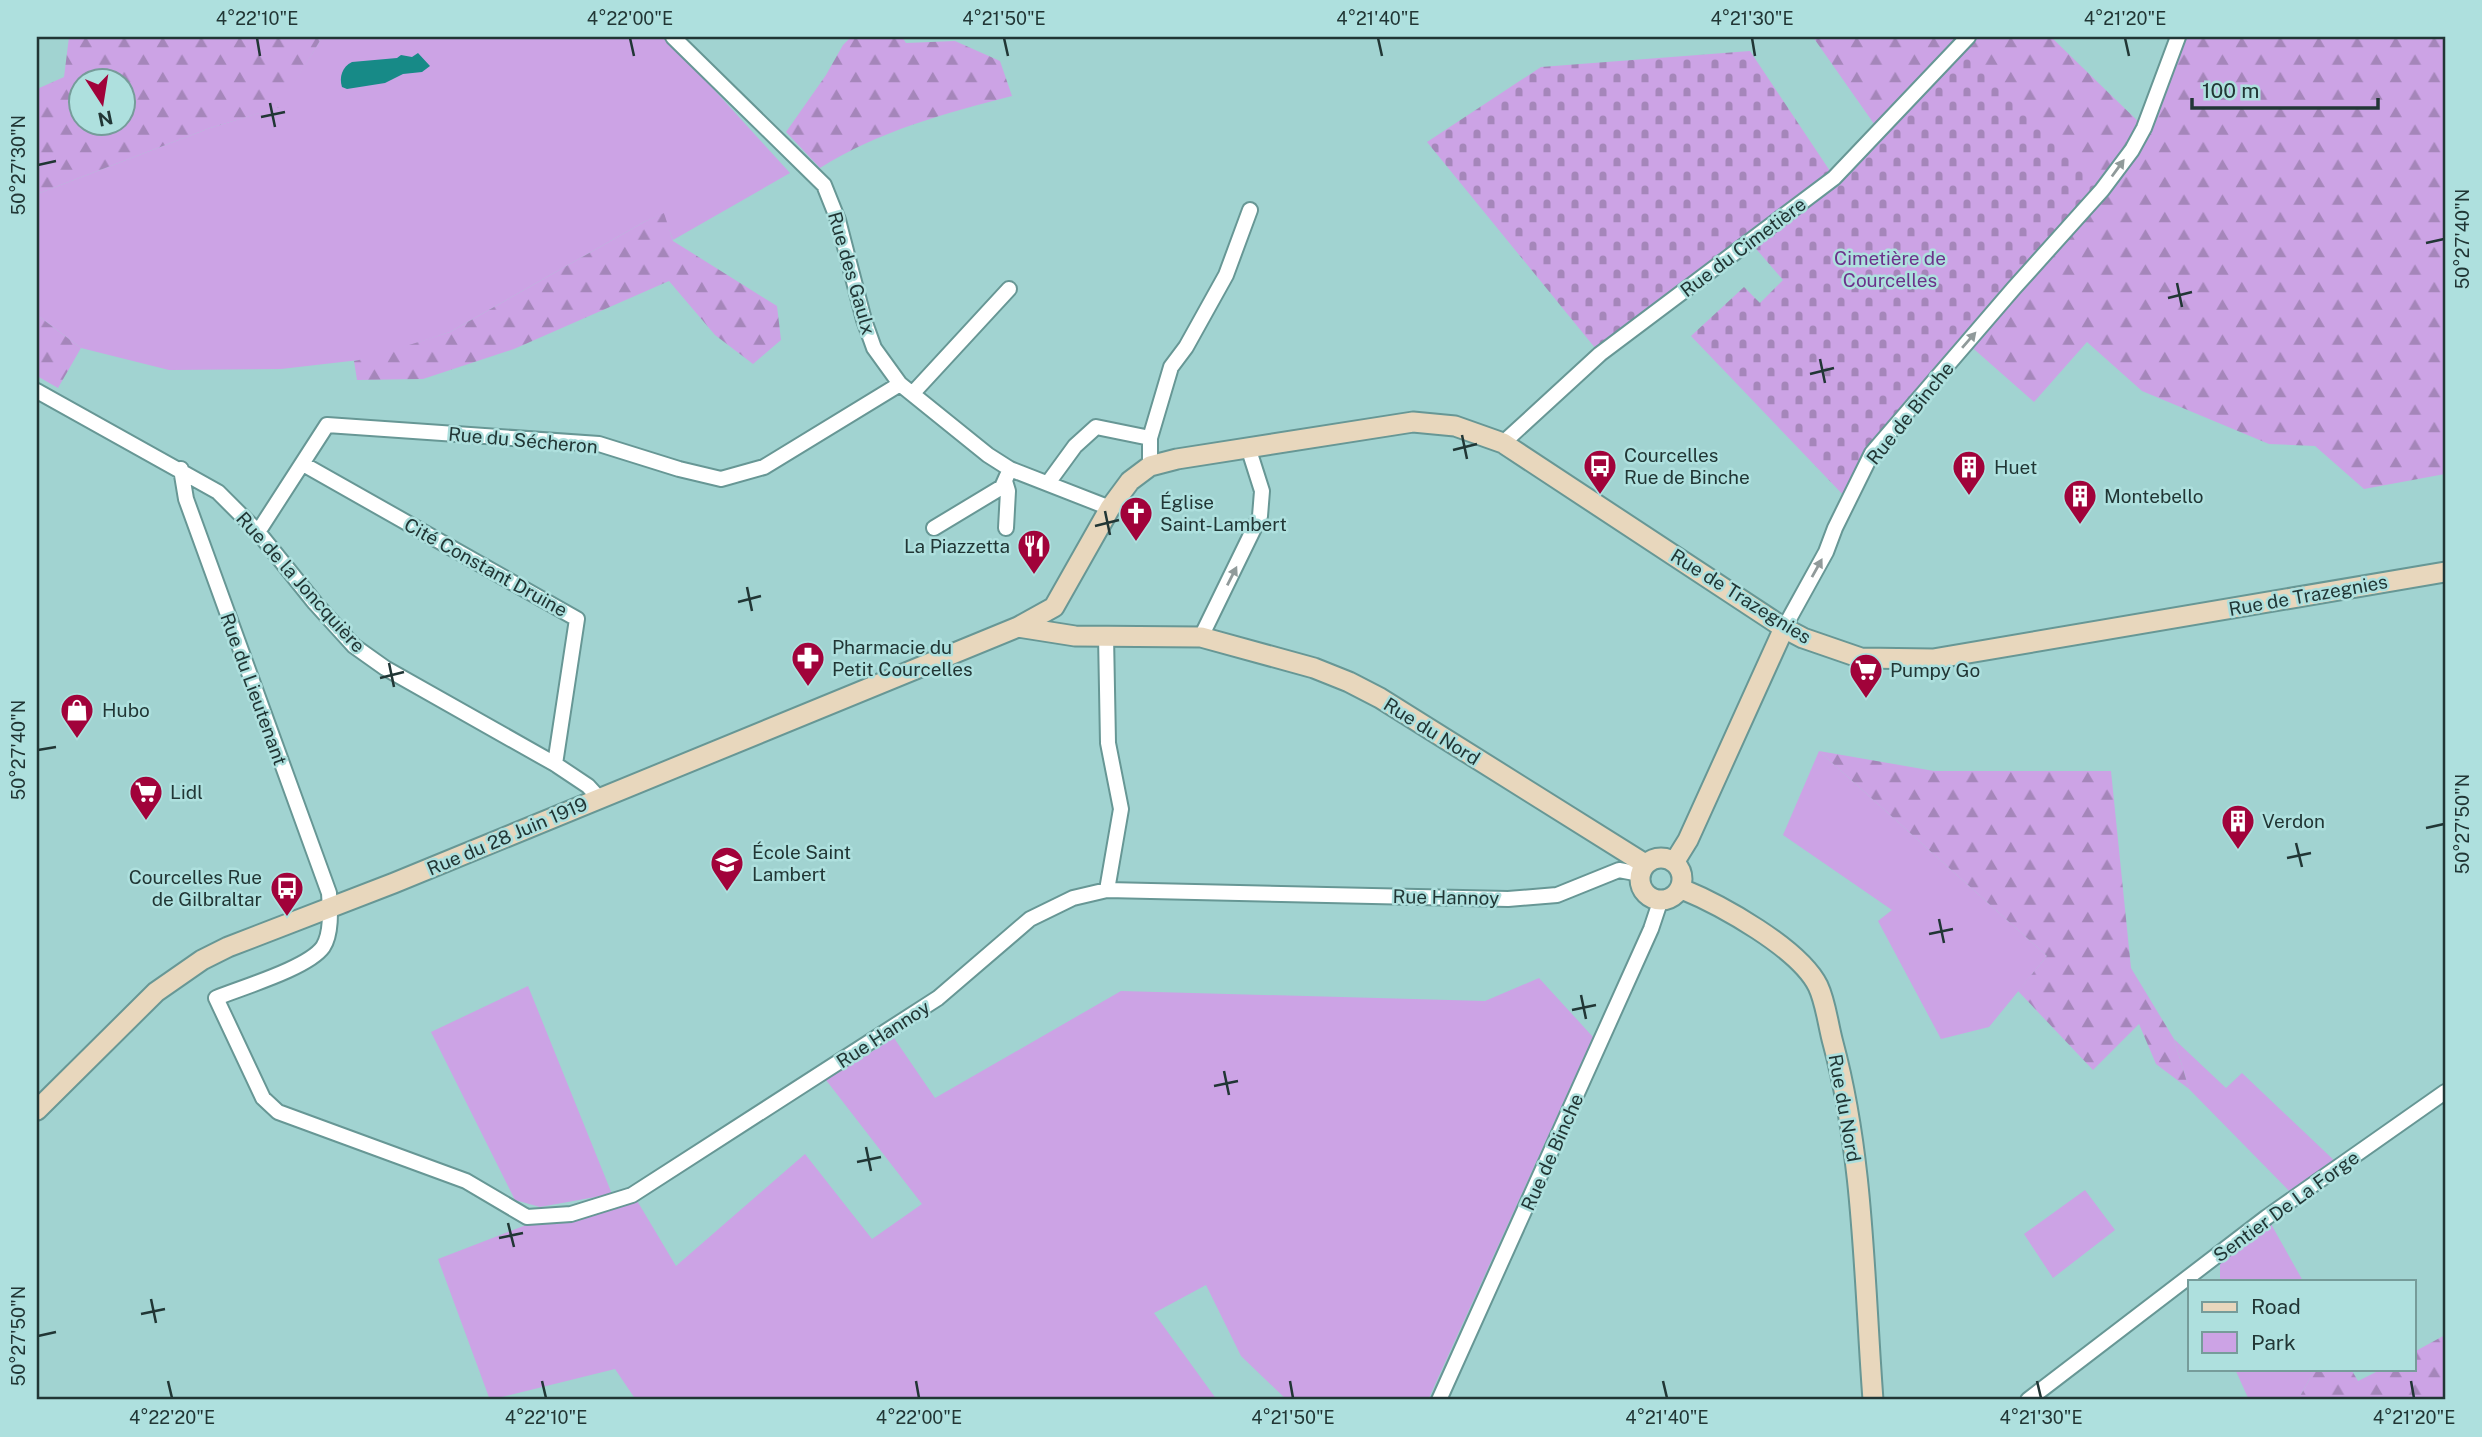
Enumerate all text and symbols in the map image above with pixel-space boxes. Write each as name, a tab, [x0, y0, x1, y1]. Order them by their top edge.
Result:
text: 4°22'10"E	[216, 8, 298, 29]
text: 4°22'00"E	[587, 8, 673, 29]
text: 4°21'50"E	[962, 8, 1046, 29]
text: 4°21'40"E	[1336, 8, 1420, 29]
text: 4°21'30"E	[1710, 8, 1794, 29]
text: 4°21'20"E	[2084, 8, 2166, 29]
north arrow	[66, 66, 136, 136]
scale bar	[2192, 66, 2377, 110]
text: 100 m	[2202, 78, 2259, 103]
text: N	[96, 106, 115, 131]
text: 50°27'30"N	[8, 115, 29, 215]
one-way arrow	[2111, 159, 2125, 177]
text: 50°27'40"N	[2452, 189, 2473, 289]
street label: Rue du Cimetière	[1676, 193, 1810, 301]
street label: Rue des Gaulx	[824, 209, 880, 337]
park label: Cimetière de Courcelles	[1834, 247, 1946, 291]
one-way arrow	[1961, 331, 1977, 349]
street label: Rue de Binche	[1862, 357, 1958, 469]
street label: Rue du Sécheron	[447, 423, 599, 457]
place label: Courcelles Rue de Binche	[1624, 444, 1750, 488]
bus stop icon: Courcelles Rue de Binche	[1581, 447, 1619, 496]
building icon: Huet	[1950, 448, 1988, 497]
place label: Huet	[1994, 456, 2037, 478]
building icon: Montebello	[2061, 477, 2099, 526]
place label: Montebello	[2104, 485, 2203, 507]
place label: Église Saint-Lambert	[1160, 491, 1287, 535]
church icon: Église Saint-Lambert	[1117, 494, 1155, 543]
street label: Rue de la Joncquière	[232, 507, 370, 657]
street label: Cité Constant Druine	[401, 513, 571, 621]
restaurant icon: La Piazzetta	[1015, 527, 1053, 576]
place label: La Piazzetta	[904, 535, 1010, 557]
street label: Rue de Trazegnies	[1667, 544, 1815, 648]
one-way arrow	[1811, 558, 1823, 577]
one-way arrow	[1226, 566, 1237, 586]
street label: Rue de Trazegnies	[2227, 570, 2389, 620]
street label: Rue du Lieutenant	[216, 610, 292, 768]
place label: Pharmacie du Petit Courcelles	[832, 636, 973, 680]
pharmacy icon: Pharmacie du Petit Courcelles	[789, 639, 827, 688]
supermarket icon: Pumpy Go	[1847, 651, 1885, 700]
place label: Pumpy Go	[1890, 659, 1980, 681]
shop icon: Hubo	[58, 691, 96, 740]
street label: Rue du Nord	[1380, 693, 1484, 769]
place label: Hubo	[102, 699, 150, 721]
text: 50°27'40"N	[8, 700, 29, 800]
supermarket icon: Lidl	[127, 773, 165, 822]
text: 50°27'50"N	[2452, 774, 2473, 874]
place label: Lidl	[170, 781, 203, 803]
street label: Rue du 28 Juin 1919	[423, 792, 591, 880]
building icon: Verdon	[2219, 802, 2257, 851]
place label: Verdon	[2262, 810, 2325, 832]
place label: École Saint Lambert	[752, 841, 851, 885]
school or university icon: École Saint Lambert	[708, 844, 746, 893]
place label: Courcelles Rue de Gilbraltar	[129, 866, 262, 910]
bus stop icon: Courcelles Rue de Gilbraltar	[268, 869, 306, 918]
street label: Rue Hannoy	[1392, 885, 1500, 909]
street label: Rue Hannoy	[832, 996, 934, 1072]
street label: Rue du Nord	[1825, 1052, 1865, 1164]
street label: Rue de Binche	[1516, 1090, 1588, 1214]
street label: Sentier De La Forge	[2209, 1146, 2363, 1266]
legend	[2188, 1280, 2416, 1370]
text: 50°27'50"N	[8, 1286, 29, 1386]
text: Road	[2251, 1294, 2301, 1319]
text: Park	[2251, 1330, 2296, 1355]
text: 4°22'20"E	[129, 1407, 215, 1428]
text: 4°22'10"E	[505, 1407, 587, 1428]
text: 4°22'00"E	[876, 1407, 962, 1428]
text: 4°21'50"E	[1251, 1407, 1335, 1428]
text: 4°21'40"E	[1625, 1407, 1709, 1428]
text: 4°21'30"E	[1999, 1407, 2083, 1428]
text: 4°21'20"E	[2373, 1407, 2455, 1428]

